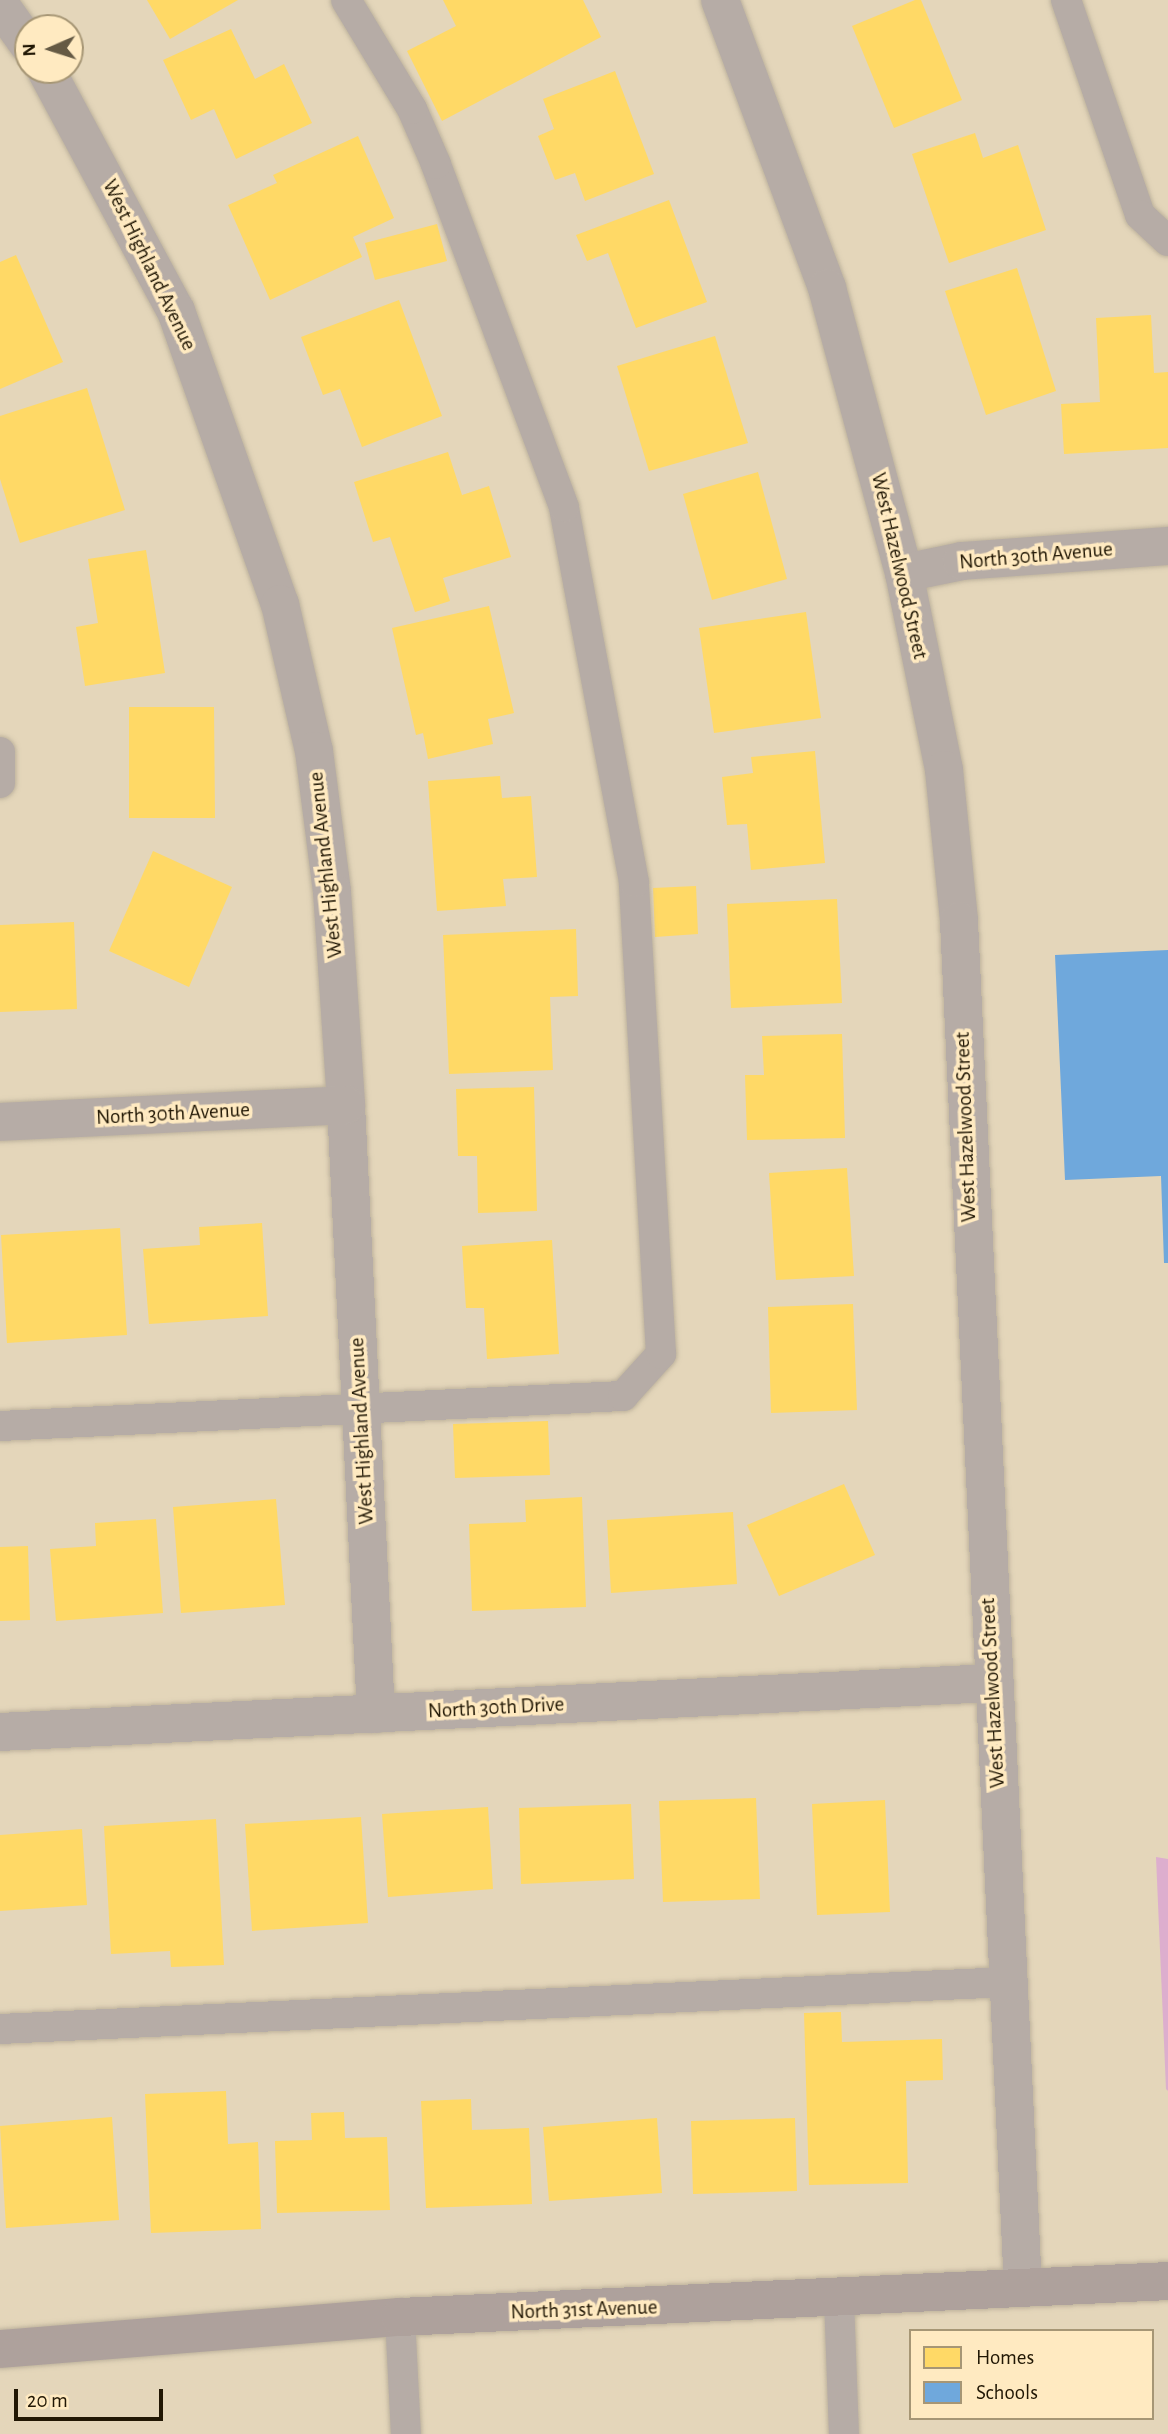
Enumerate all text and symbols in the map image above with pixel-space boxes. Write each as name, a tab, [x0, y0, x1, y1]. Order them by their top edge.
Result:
north arrow	[14, 14, 84, 84]
text: N	[20, 43, 39, 57]
street label: West Highland Avenue	[97, 175, 201, 355]
street label: West Hazelwood Street	[865, 470, 933, 662]
street label: North 30th Avenue	[958, 537, 1114, 575]
street label: West Highland Avenue	[304, 771, 348, 959]
street label: West Hazelwood Street	[950, 1031, 982, 1223]
street label: North 30th Avenue	[95, 1097, 251, 1131]
street label: West Highland Avenue	[345, 1337, 379, 1525]
street label: West Hazelwood Street	[975, 1597, 1011, 1789]
street label: North 30th Drive	[427, 1692, 565, 1724]
street label: North 31st Avenue	[510, 2295, 658, 2325]
legend	[909, 2329, 1154, 2420]
text: Homes	[976, 2347, 1034, 2368]
scale bar	[18, 2374, 166, 2418]
text: Schools	[976, 2382, 1038, 2403]
text: 20 m	[27, 2390, 68, 2411]

